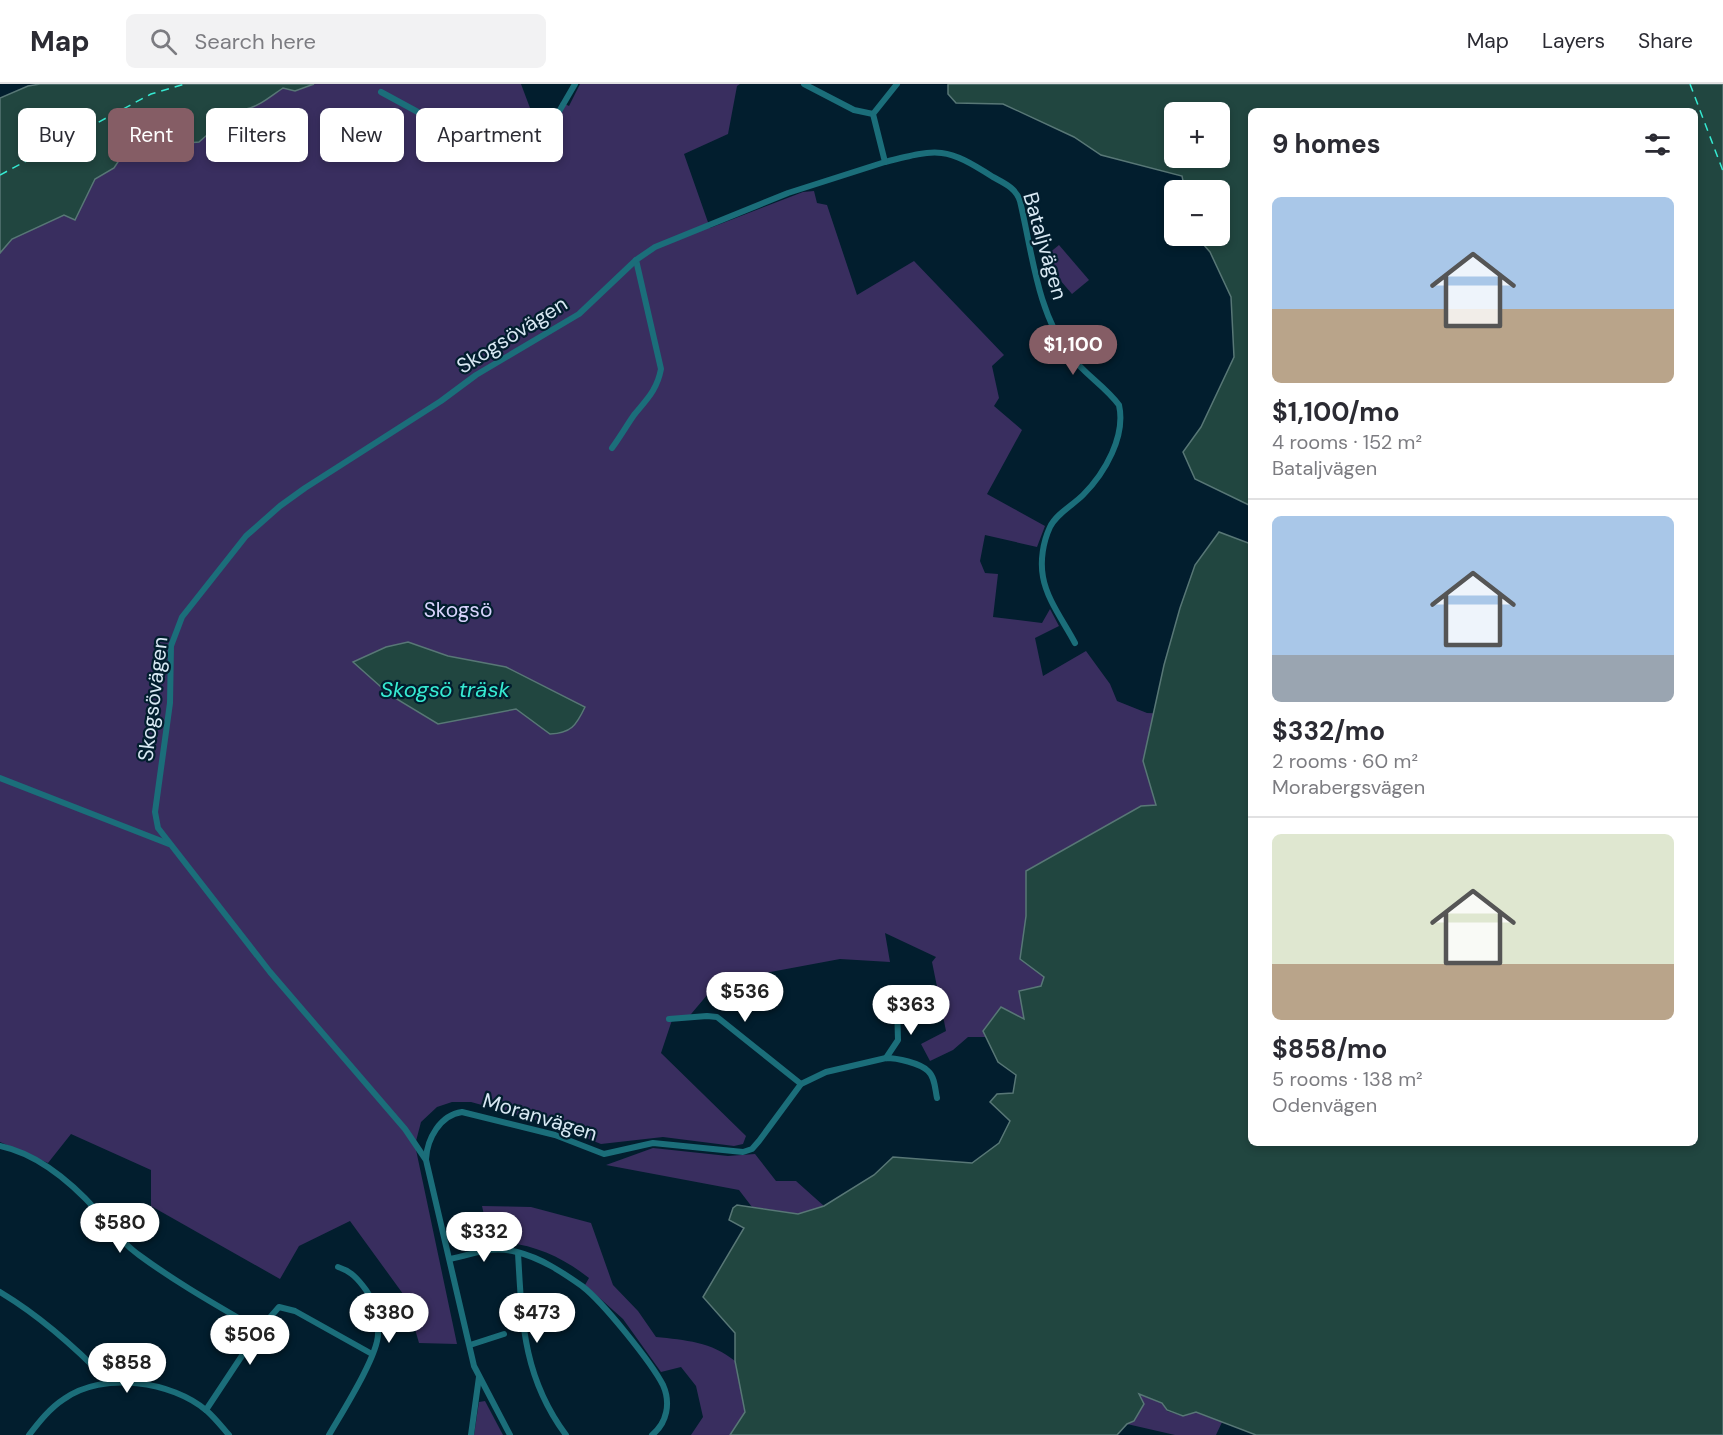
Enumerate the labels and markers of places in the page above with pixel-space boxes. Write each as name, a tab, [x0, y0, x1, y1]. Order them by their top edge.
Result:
pin: $1,100	[1024, 325, 1122, 376]
pin: $536	[709, 972, 781, 1023]
pin: $363	[875, 985, 947, 1036]
pin: $580	[84, 1203, 156, 1254]
pin: $332	[448, 1212, 520, 1263]
pin: $380	[353, 1293, 425, 1344]
pin: $473	[501, 1293, 573, 1344]
pin: $506	[214, 1315, 286, 1366]
pin: $858	[91, 1343, 163, 1394]

